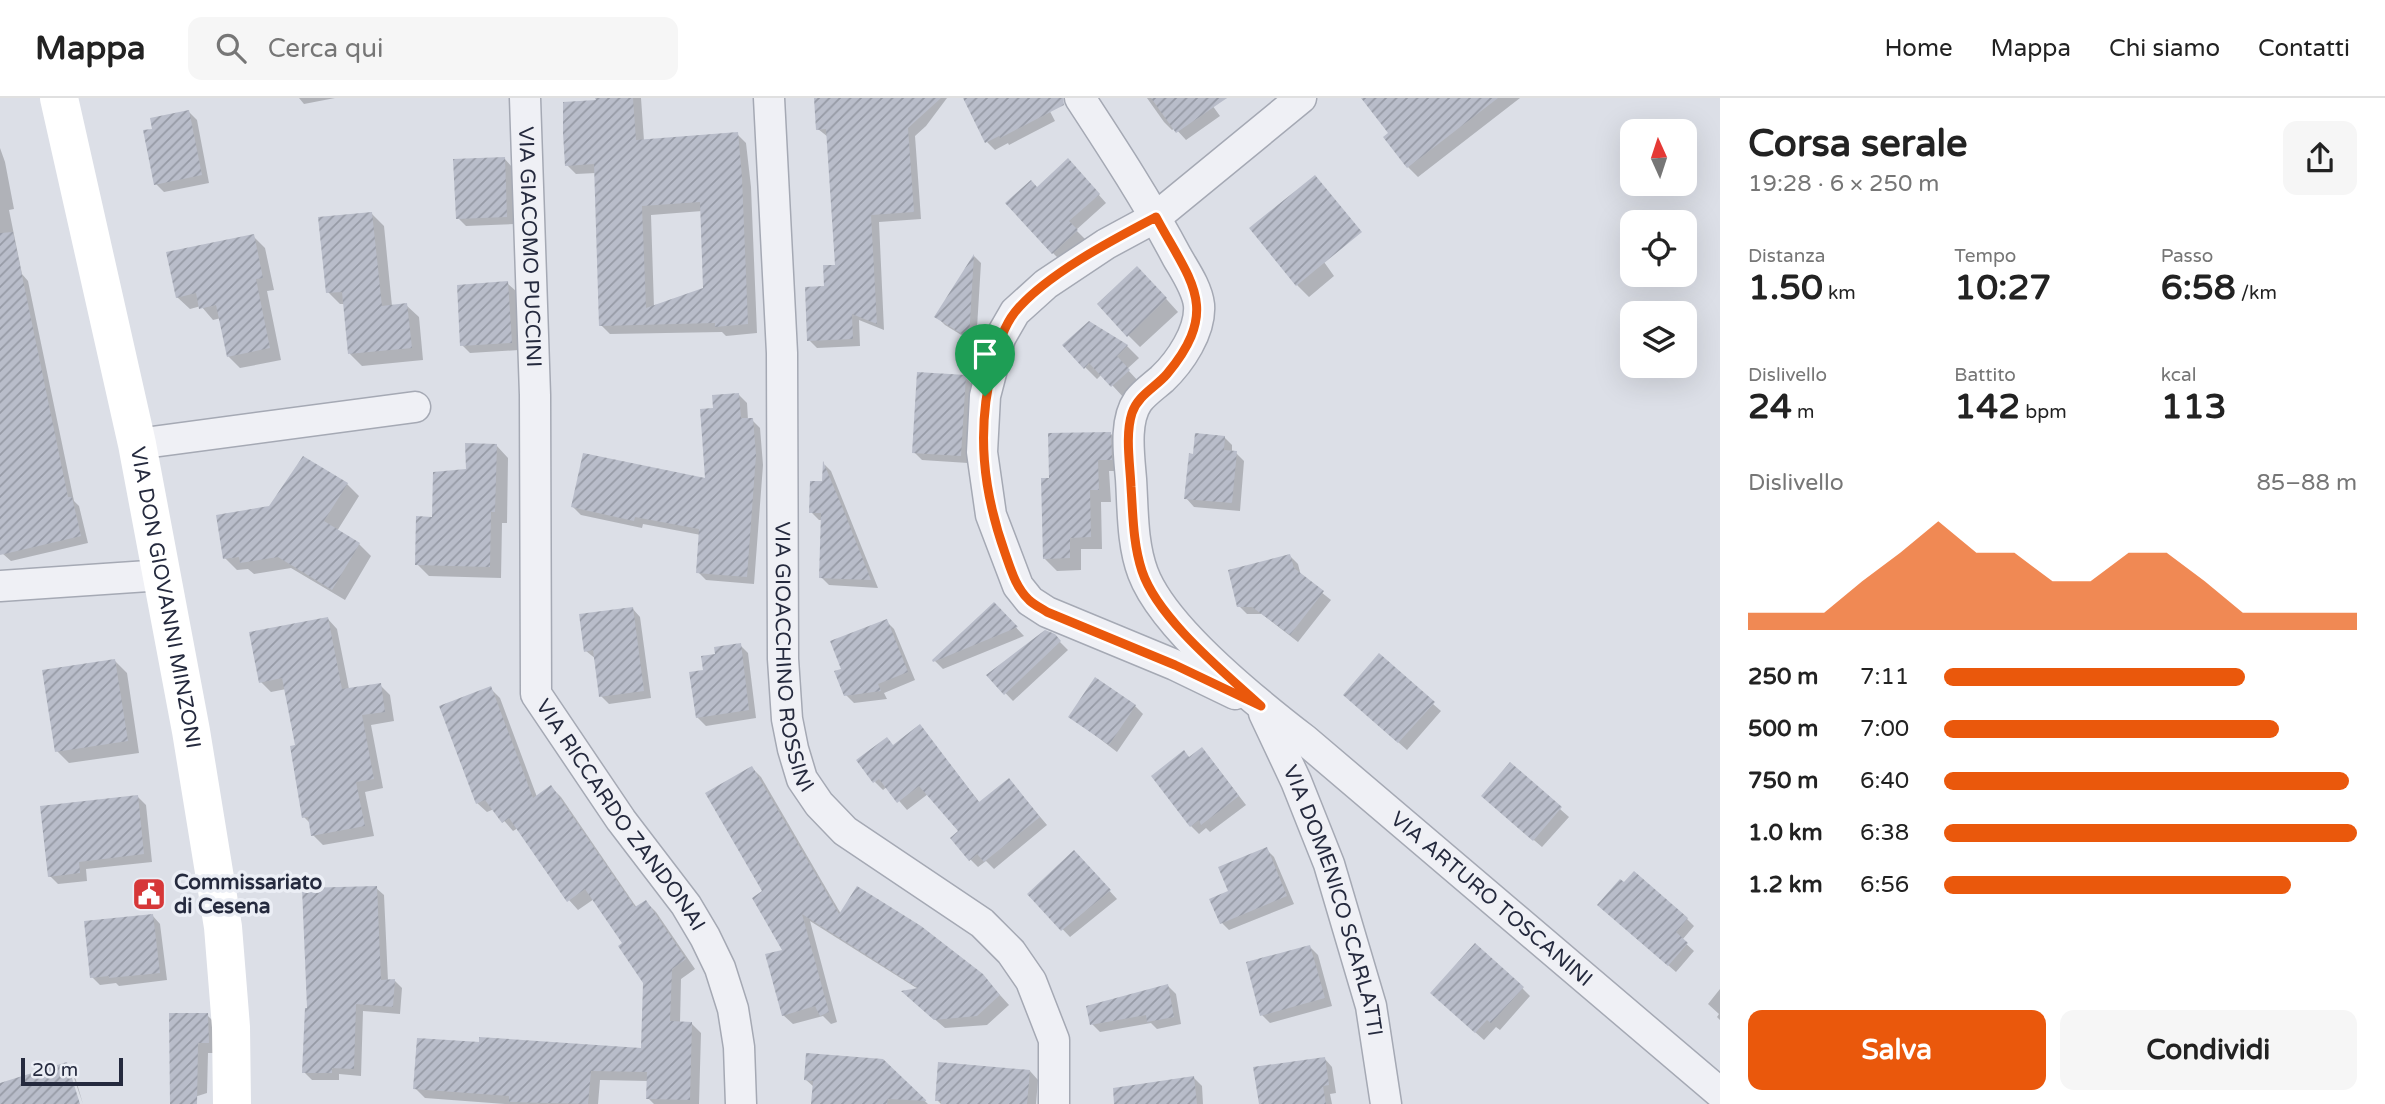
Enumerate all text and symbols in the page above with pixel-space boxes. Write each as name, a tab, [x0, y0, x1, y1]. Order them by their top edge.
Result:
search box	[188, 17, 678, 80]
text: Mappa	[35, 29, 146, 68]
icon: search	[212, 29, 250, 67]
text: Cerca qui	[268, 33, 384, 64]
text: Home	[1885, 34, 1953, 63]
text: Mappa	[1991, 34, 2071, 63]
text: Chi siamo	[2109, 34, 2220, 63]
text: Contatti	[2258, 34, 2350, 63]
north arrow	[1620, 119, 1698, 196]
map controls	[1620, 119, 1697, 378]
text: Corsa serale	[1748, 121, 1968, 167]
button: share	[2283, 121, 2357, 195]
street label: VIA GIACOMO PUCCINI	[513, 126, 546, 368]
text: 19:28 · 6 × 250 m	[1748, 170, 1939, 198]
button: locate	[1620, 210, 1697, 287]
text: Distanza	[1748, 245, 1826, 267]
text: Tempo	[1954, 245, 2016, 267]
text: Passo	[2161, 245, 2213, 267]
text: 1.50	[1748, 267, 1823, 309]
text: 10:27	[1954, 267, 2051, 309]
text: 6:58	[2161, 267, 2236, 309]
text: km	[1823, 282, 1856, 304]
text: /km	[2236, 282, 2277, 304]
button: layers	[1620, 301, 1697, 378]
pin	[955, 324, 1015, 396]
icon: arrive	[966, 335, 1004, 373]
text: Dislivello	[1748, 364, 1827, 386]
text: Battito	[1954, 364, 2016, 386]
text: kcal	[2161, 364, 2196, 386]
text: 24	[1748, 386, 1792, 428]
text: 142	[1954, 386, 2020, 428]
text: 113	[2161, 386, 2227, 428]
text: m	[1792, 401, 1814, 423]
text: bpm	[2020, 401, 2067, 423]
street label: VIA DON GIOVANNI MINZONI	[125, 445, 206, 750]
text: Dislivello	[1748, 469, 1844, 497]
text: 85–88 m	[2256, 469, 2357, 497]
street label: VIA GIOACCHINO ROSSINI	[770, 521, 819, 797]
text: 250 m	[1748, 663, 1818, 691]
text: 7:11	[1860, 663, 1909, 691]
street label: VIA RICCARDO ZANDONAI	[530, 695, 710, 935]
text: 500 m	[1748, 715, 1818, 743]
text: 7:00	[1860, 715, 1909, 743]
street label: VIA DOMENICO SCARLATTI	[1277, 761, 1387, 1038]
text: 750 m	[1748, 767, 1818, 795]
text: 6:40	[1860, 767, 1909, 795]
street label: VIA ARTURO TOSCANINI	[1385, 806, 1597, 992]
text: 1.0 km	[1748, 819, 1823, 847]
text: 6:38	[1860, 819, 1909, 847]
place label: Commissariato di Cesena	[174, 870, 322, 919]
text: 1.2 km	[1748, 871, 1823, 899]
text: 6:56	[1860, 871, 1909, 899]
public building icon: Commissariato di Cesena	[130, 875, 168, 913]
button: Salva	[1748, 1010, 2046, 1090]
button: Condividi	[2060, 1010, 2357, 1090]
scale bar	[21, 1055, 122, 1087]
text: 20 m	[32, 1059, 78, 1081]

